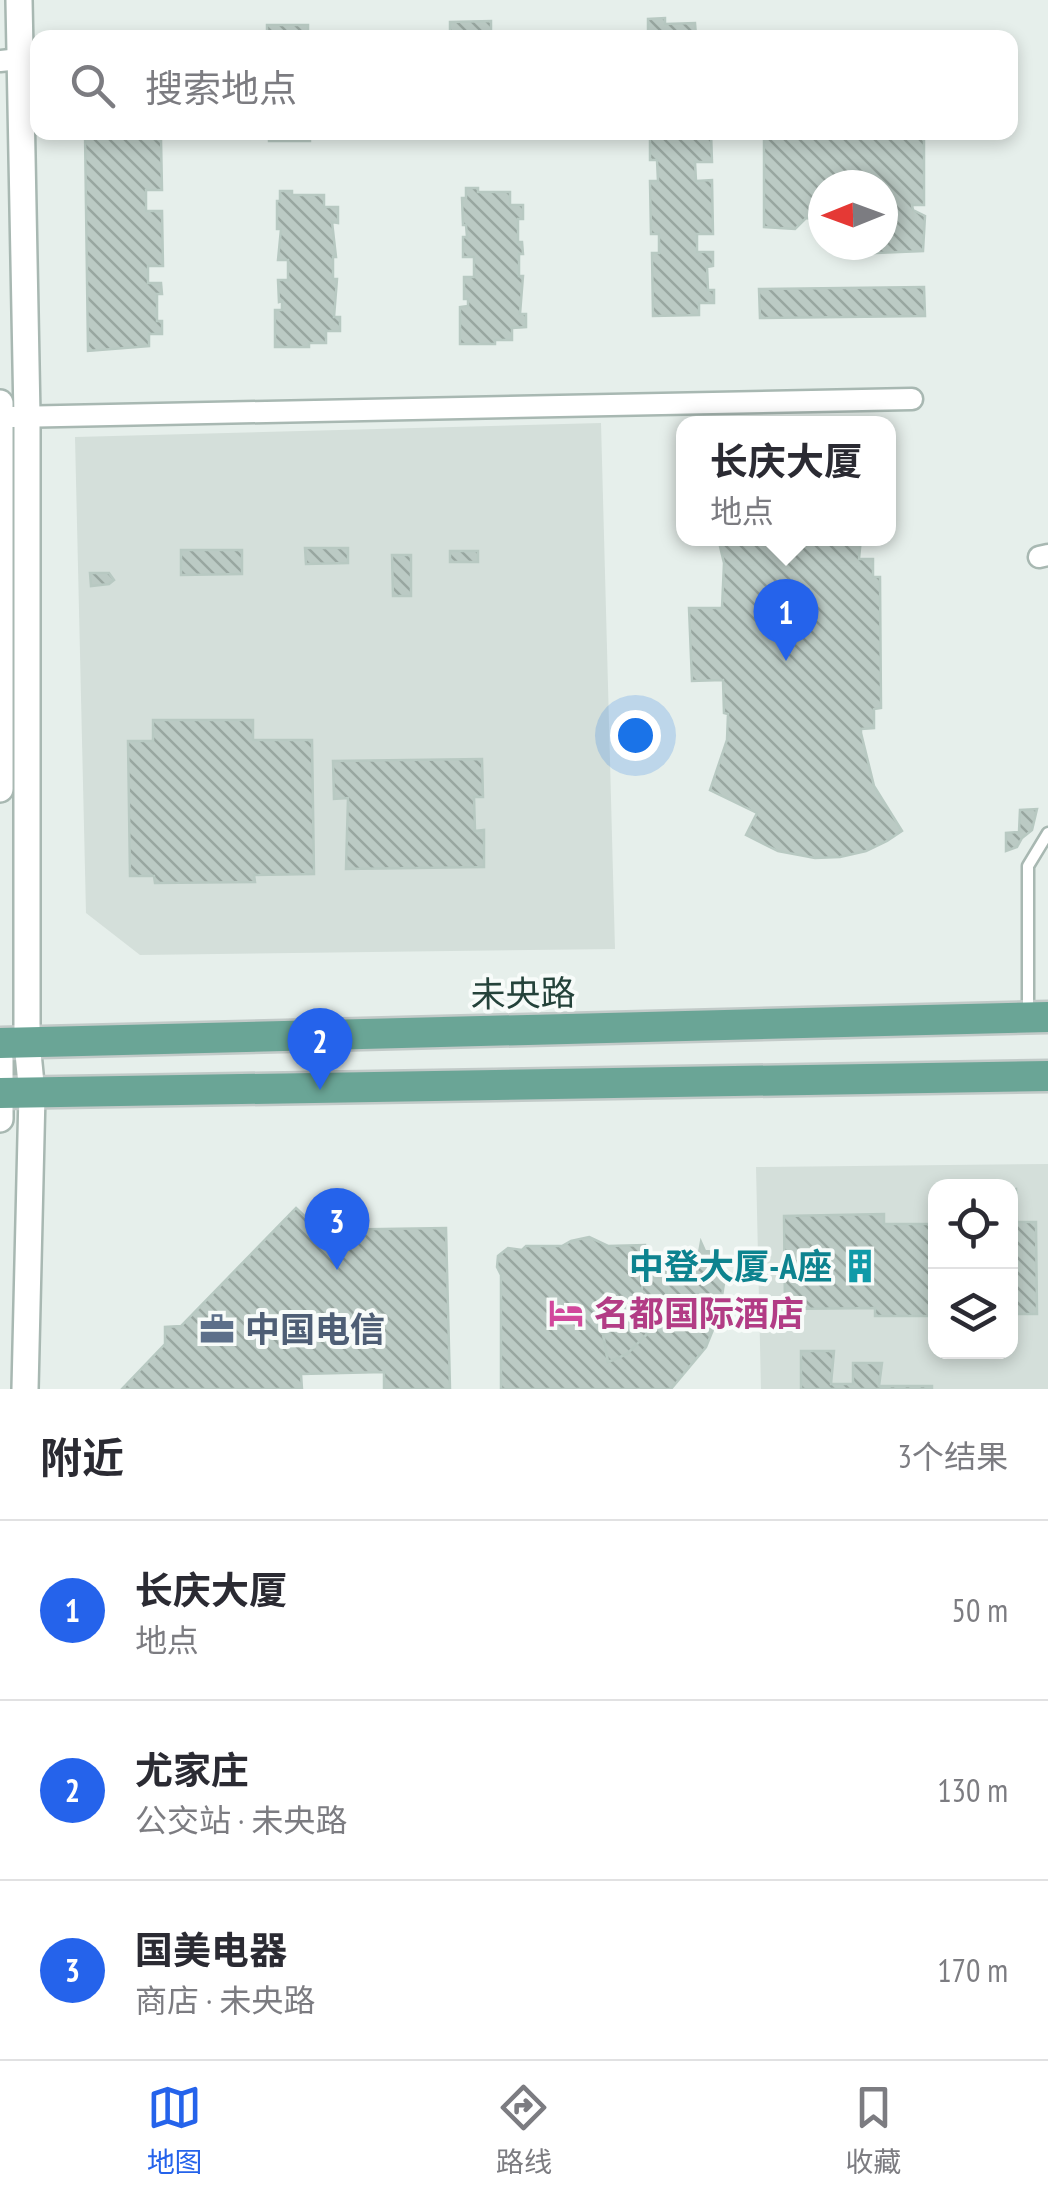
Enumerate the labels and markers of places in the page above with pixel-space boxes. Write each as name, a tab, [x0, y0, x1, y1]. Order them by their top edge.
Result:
pin: 1	[754, 578, 818, 661]
pin: 2	[288, 1008, 352, 1090]
pin: 3	[304, 1188, 370, 1270]
place label: 中登大厦-A座	[629, 1243, 832, 1289]
building icon: 中登大厦-A座	[841, 1247, 879, 1285]
place label: 名都国际酒店	[594, 1290, 804, 1336]
hotel icon: 名都国际酒店	[547, 1294, 585, 1332]
place label: 中国电信	[245, 1306, 385, 1352]
office icon: 中国电信	[198, 1310, 236, 1348]

